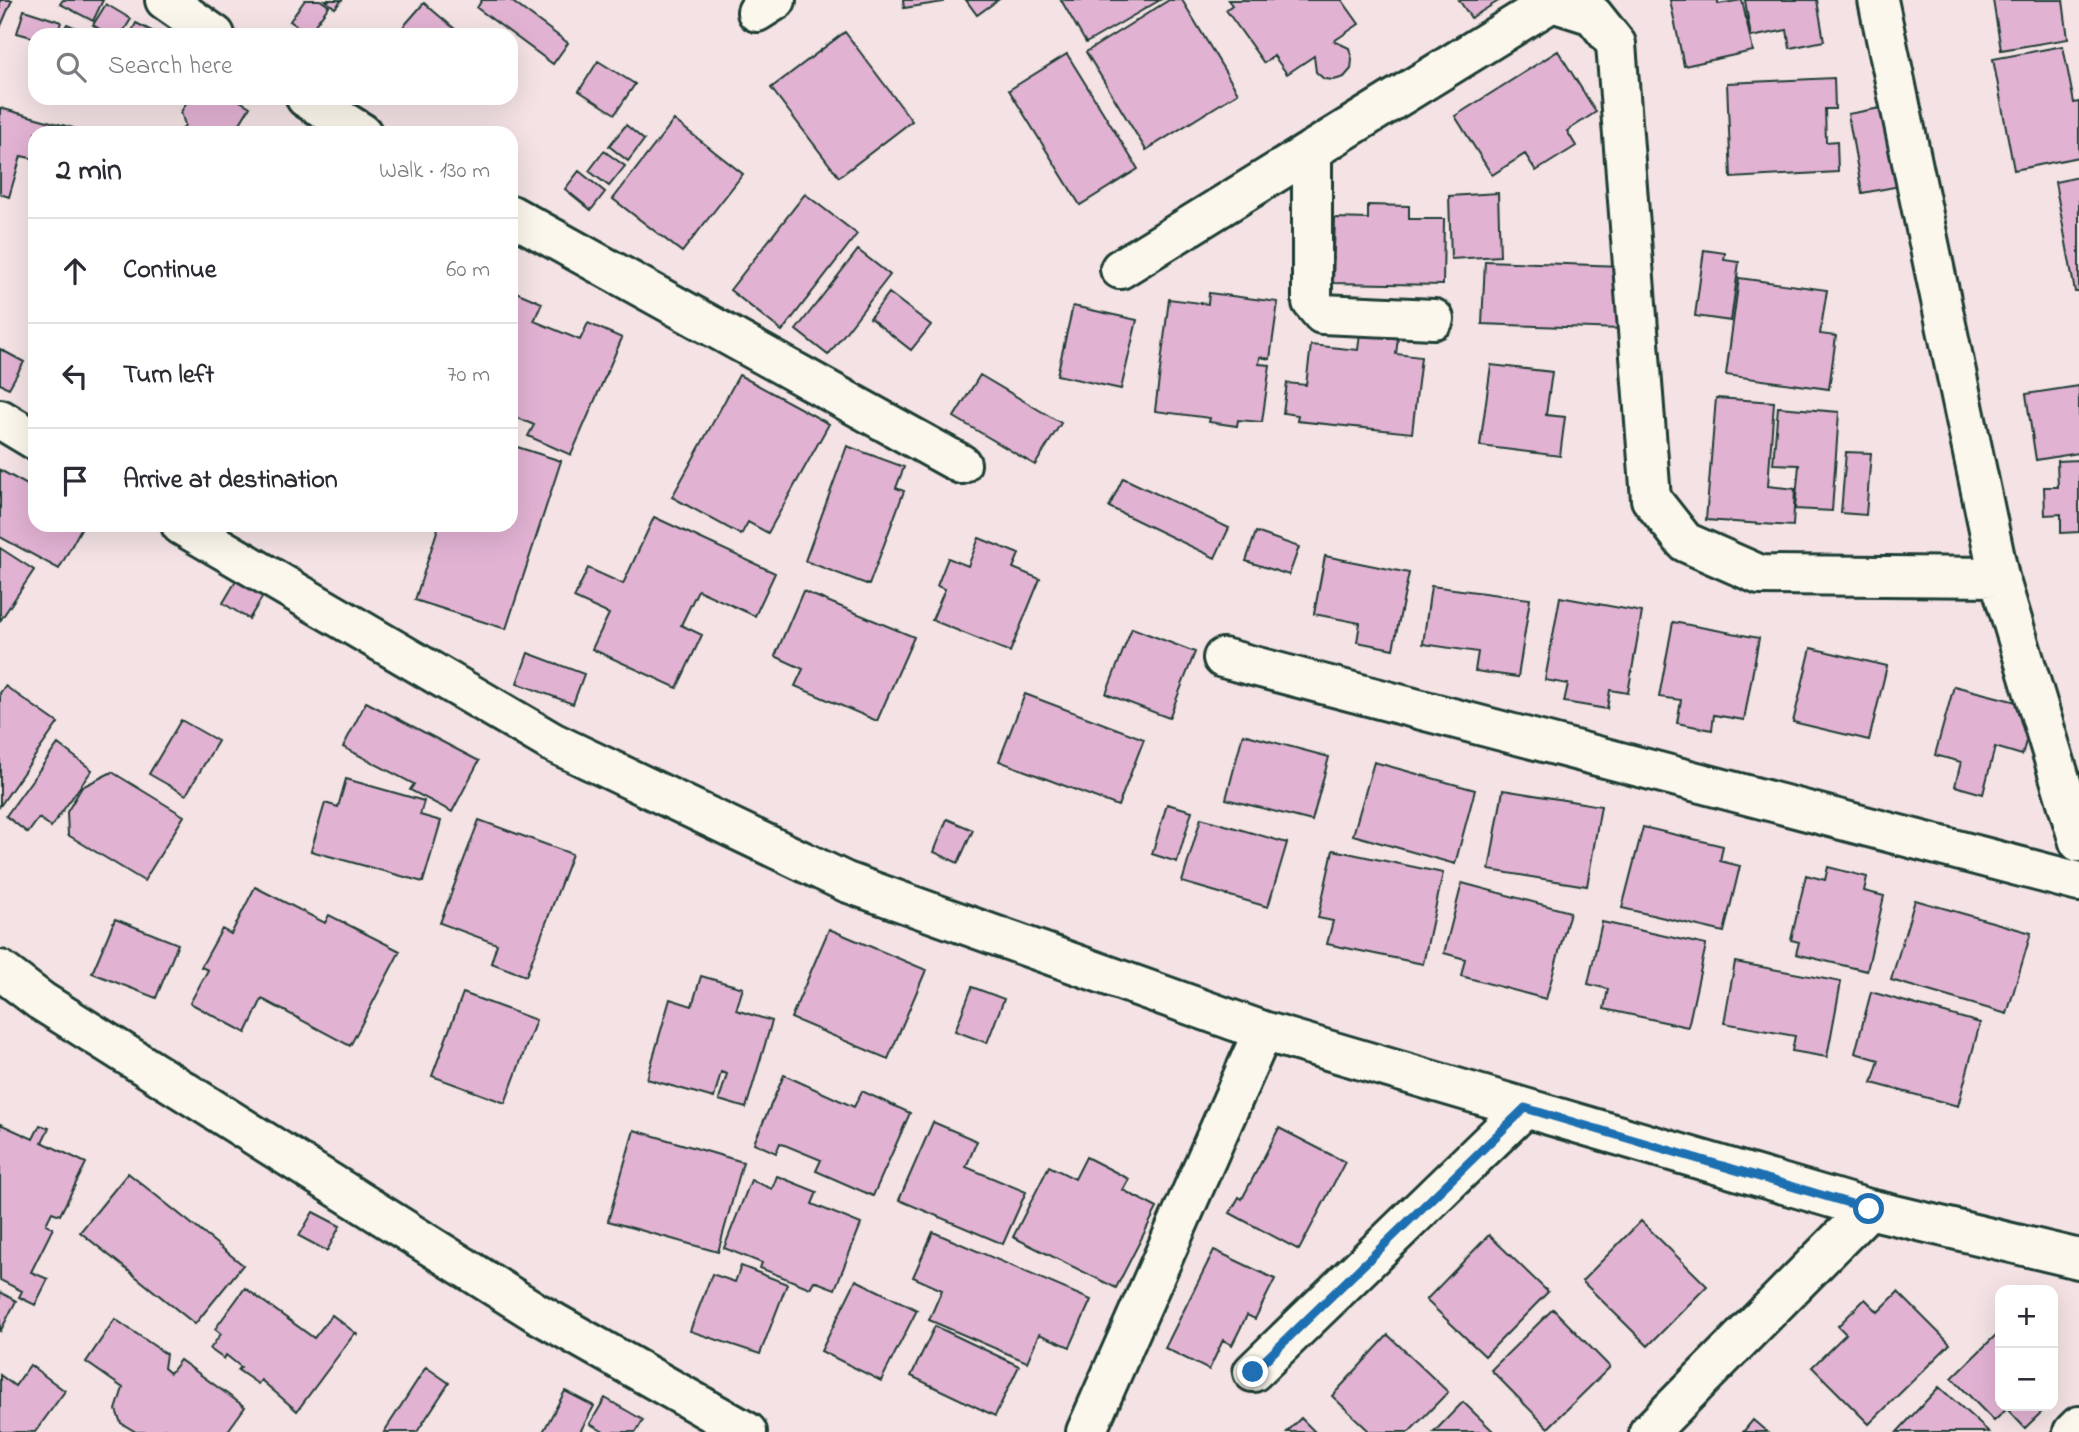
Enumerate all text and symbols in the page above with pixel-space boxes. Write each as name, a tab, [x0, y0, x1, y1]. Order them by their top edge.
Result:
search box	[28, 28, 518, 105]
icon: search	[52, 48, 90, 86]
text: Search here	[108, 48, 233, 86]
text: 2 min	[56, 150, 122, 194]
text: Walk · 130 m	[379, 155, 490, 188]
icon: ahead	[56, 252, 94, 290]
text: Continue	[123, 252, 216, 290]
text: 60 m	[446, 254, 490, 287]
icon: left	[56, 357, 94, 395]
text: Turn left	[123, 357, 214, 395]
text: 70 m	[447, 359, 490, 392]
icon: arrive	[56, 462, 94, 500]
text: Arrive at destination	[123, 462, 338, 500]
route start	[1853, 1193, 1884, 1224]
map controls	[1995, 1285, 2058, 1411]
button: +	[1995, 1285, 2058, 1348]
button: −	[1995, 1348, 2058, 1411]
route end	[1237, 1356, 1268, 1387]

